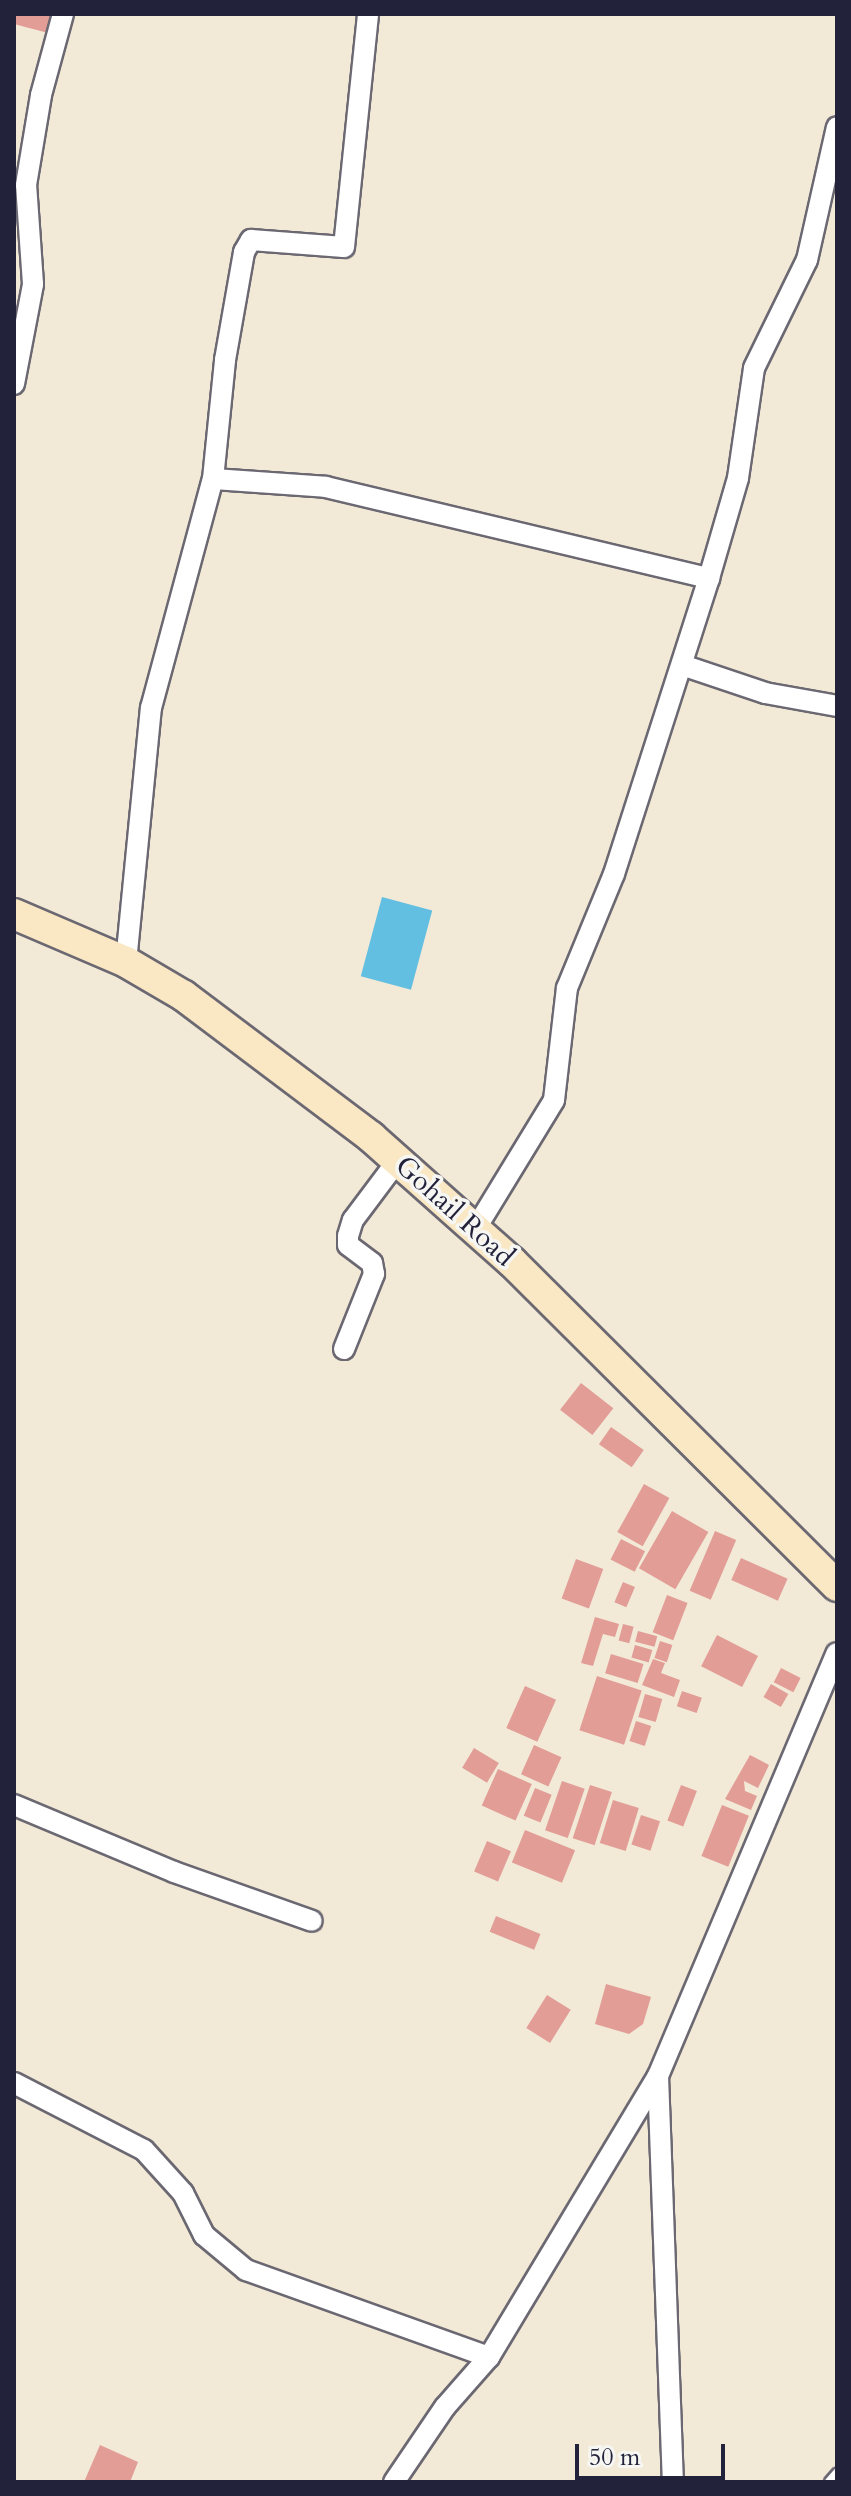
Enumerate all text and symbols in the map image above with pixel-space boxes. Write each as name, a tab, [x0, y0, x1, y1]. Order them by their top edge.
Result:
street label: Gohail Road	[388, 1149, 522, 1273]
scale bar	[579, 2428, 729, 2478]
text: 50 m	[589, 2441, 640, 2474]

